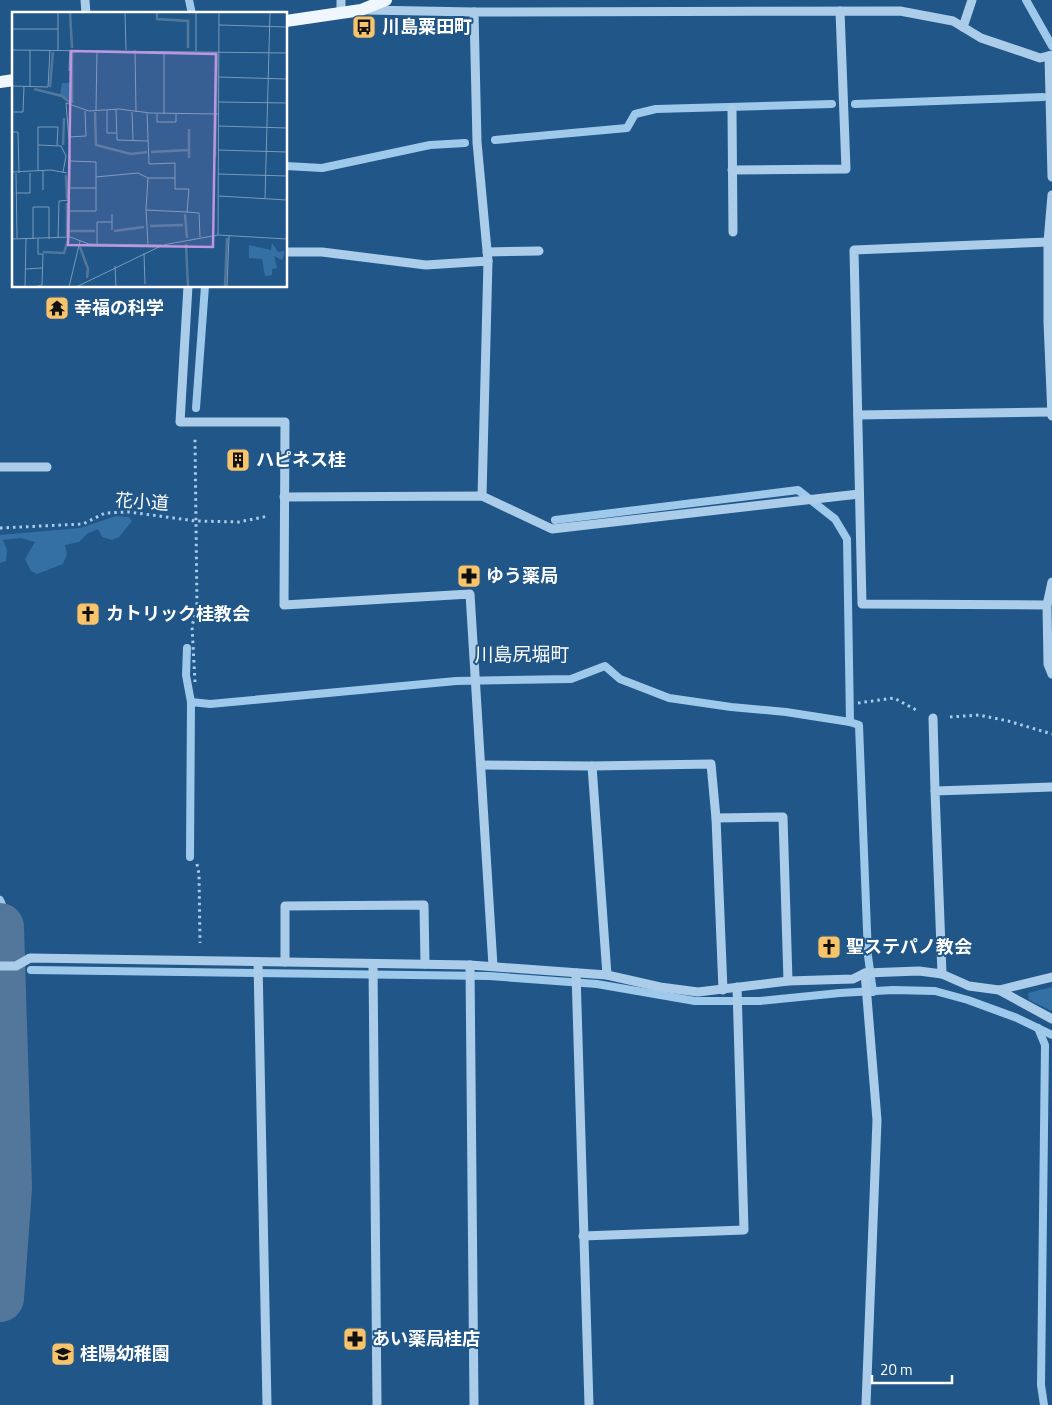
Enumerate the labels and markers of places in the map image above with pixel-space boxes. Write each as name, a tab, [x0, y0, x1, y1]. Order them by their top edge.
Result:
place label: 川島粟田町	[382, 13, 472, 40]
bus stop icon: 川島粟田町	[351, 14, 377, 40]
place label: 幸福の科学	[74, 294, 164, 321]
temple icon: 幸福の科学	[44, 295, 70, 321]
place label: ハピネス桂	[256, 446, 346, 473]
building icon: ハピネス桂	[225, 447, 251, 473]
place label: ゆう薬局	[486, 562, 558, 589]
pharmacy icon: ゆう薬局	[456, 563, 482, 589]
place label: カトリック桂教会	[106, 600, 250, 627]
church icon: カトリック桂教会	[75, 601, 101, 627]
place label: 聖ステパノ教会	[846, 933, 972, 960]
church icon: 聖ステパノ教会	[816, 934, 842, 960]
place label: あい薬局桂店	[372, 1325, 480, 1352]
pharmacy icon: あい薬局桂店	[342, 1326, 368, 1352]
place label: 桂陽幼稚園	[80, 1340, 170, 1367]
school or university icon: 桂陽幼稚園	[50, 1341, 76, 1367]

